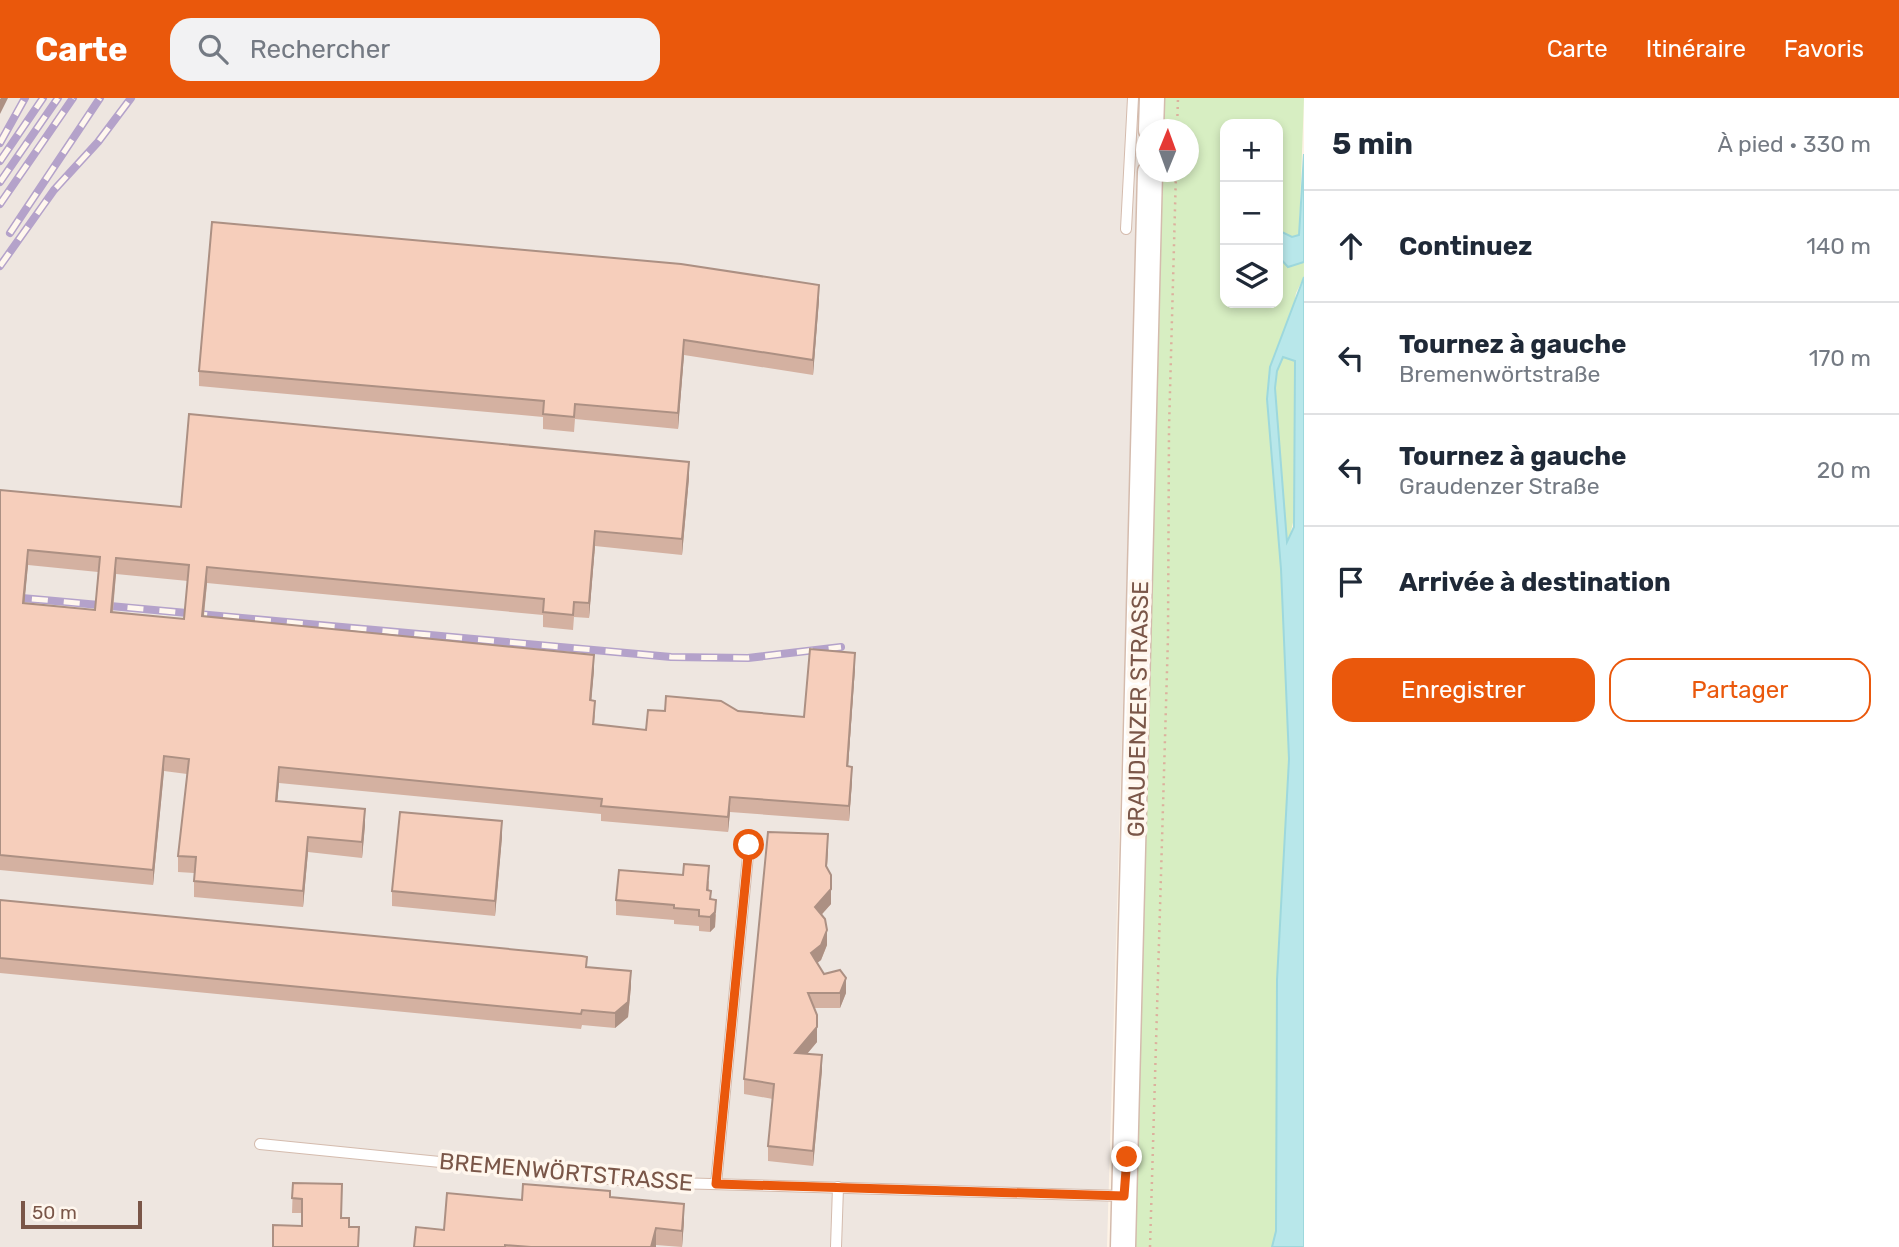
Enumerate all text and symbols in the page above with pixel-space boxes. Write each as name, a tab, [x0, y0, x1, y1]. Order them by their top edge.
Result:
search box	[170, 18, 660, 81]
text: Carte	[35, 30, 128, 69]
icon: search	[194, 30, 232, 68]
text: Rechercher	[250, 34, 390, 65]
text: Carte	[1547, 35, 1608, 63]
text: Itinéraire	[1646, 35, 1746, 63]
text: Favoris	[1784, 35, 1864, 63]
north arrow	[1136, 119, 1199, 182]
map controls	[1220, 119, 1283, 308]
button: +	[1220, 119, 1283, 182]
text: 5 min	[1332, 126, 1413, 162]
text: À pied · 330 m	[1718, 130, 1871, 158]
button: −	[1220, 182, 1283, 245]
icon: ahead	[1332, 227, 1370, 265]
text: Continuez	[1399, 231, 1532, 262]
text: 140 m	[1806, 232, 1871, 260]
button: layers	[1220, 245, 1283, 308]
text: Tournez à gauche	[1399, 329, 1627, 360]
icon: left	[1332, 339, 1370, 377]
text: 170 m	[1809, 344, 1871, 372]
text: Bremenwörtstraße	[1399, 360, 1600, 388]
text: Tournez à gauche	[1399, 441, 1627, 472]
icon: left	[1332, 451, 1370, 489]
text: 20 m	[1817, 456, 1871, 484]
text: Graudenzer Straße	[1399, 472, 1600, 500]
icon: arrive	[1332, 563, 1370, 601]
text: Arrivée à destination	[1399, 567, 1671, 598]
street label: GRAUDENZER STRASSE	[1122, 581, 1154, 837]
button: Enregistrer	[1332, 658, 1595, 722]
button: Partager	[1609, 658, 1871, 722]
route start	[733, 829, 764, 860]
route end	[1111, 1141, 1142, 1172]
street label: BREMENWÖRTSTRASSE	[438, 1147, 694, 1197]
scale bar	[21, 1198, 142, 1230]
text: 50 m	[32, 1201, 77, 1224]

